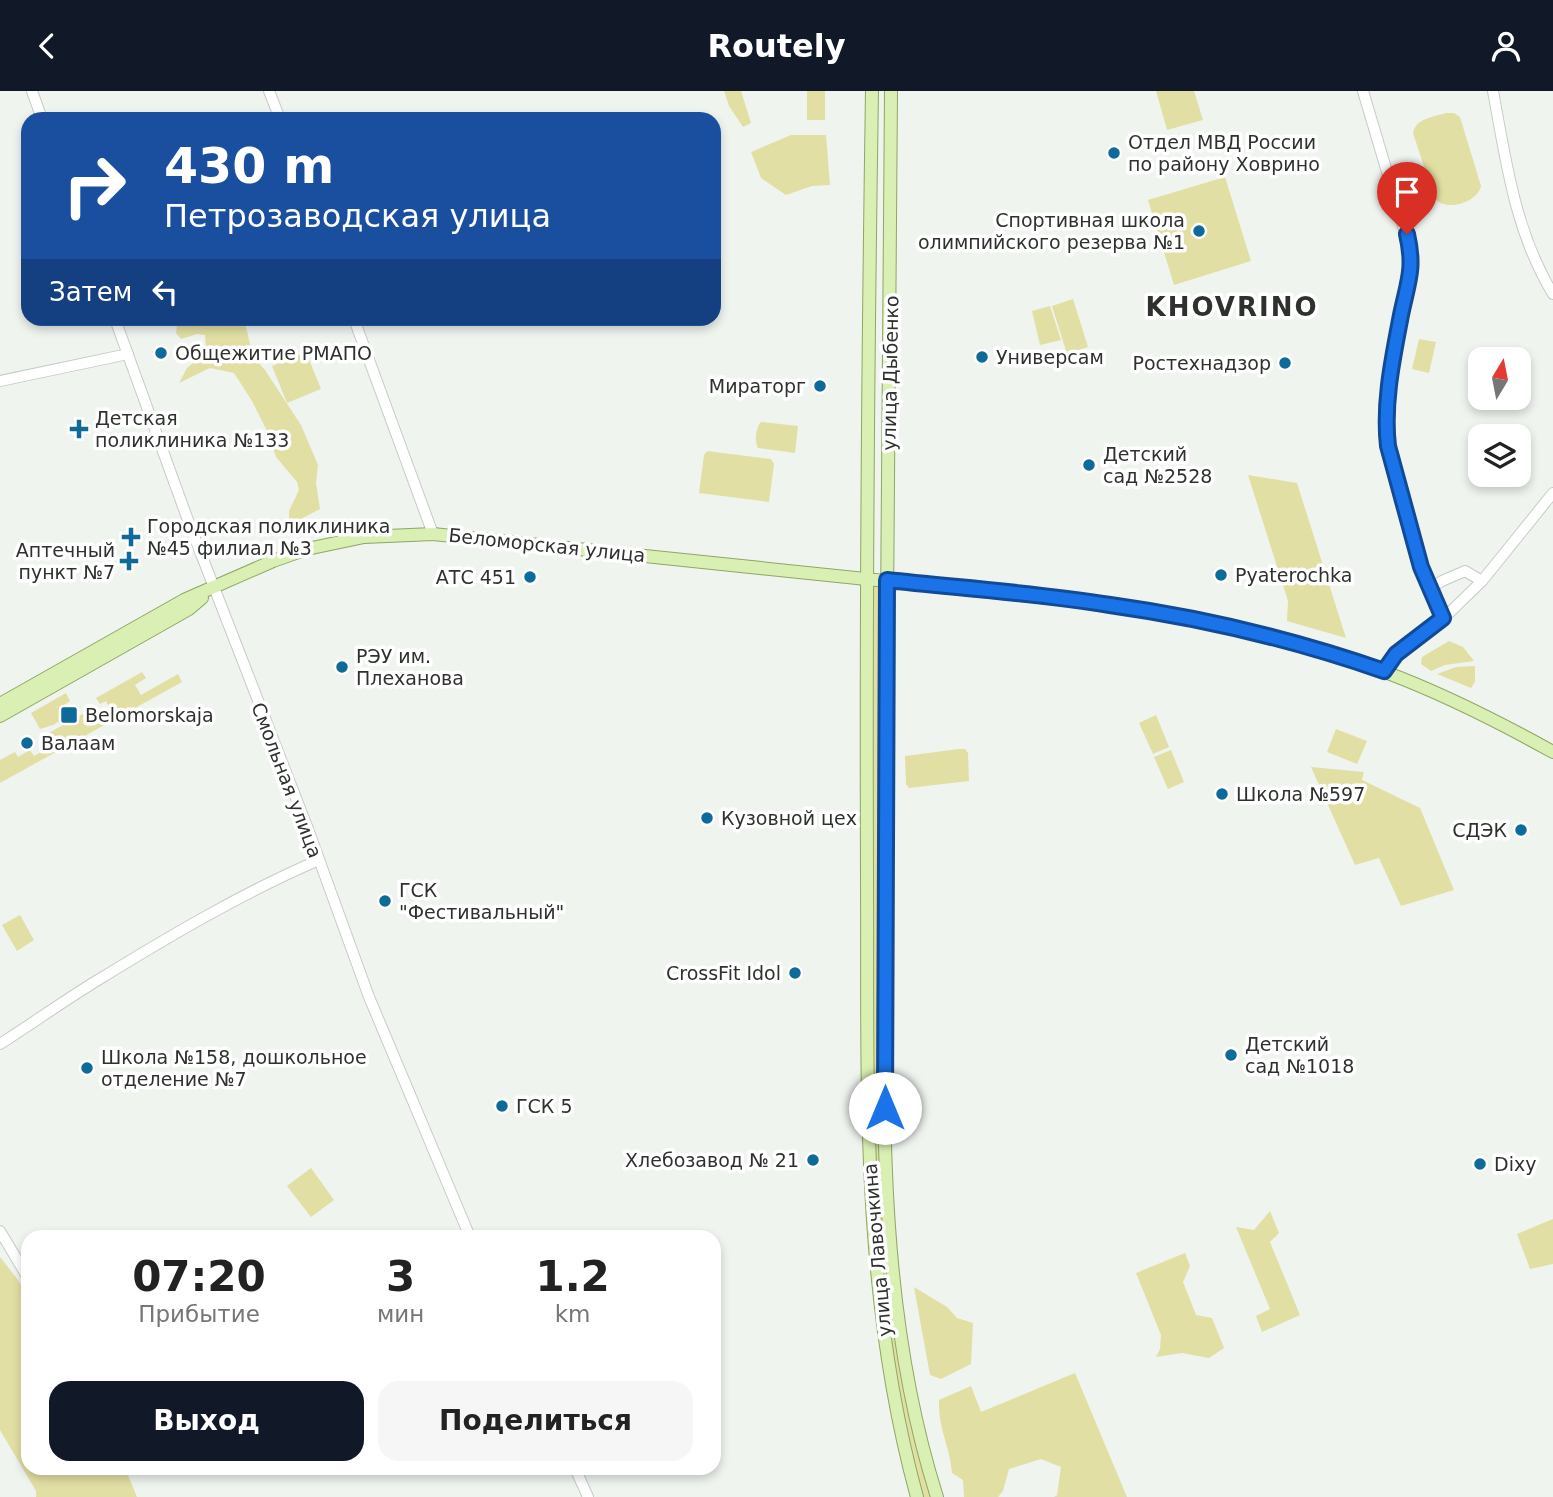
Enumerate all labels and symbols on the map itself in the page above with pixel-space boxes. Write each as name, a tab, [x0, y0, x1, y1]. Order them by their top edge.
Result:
place label: Отдел МВД России по району Ховрино	[1128, 131, 1320, 175]
marker: Отдел МВД России по району Ховрино	[1106, 145, 1122, 161]
pin	[1377, 162, 1437, 234]
place label: Спортивная школа олимпийского резерва №1	[918, 209, 1185, 253]
marker: Спортивная школа олимпийского резерва №1	[1191, 223, 1207, 239]
district label: KHOVRINO	[1146, 292, 1319, 322]
street label: улица Дыбенко	[878, 295, 902, 451]
place label: Общежитие РМАПО	[175, 342, 372, 364]
marker: Общежитие РМАПО	[153, 345, 169, 361]
place label: Универсам	[996, 346, 1104, 368]
north arrow	[1468, 347, 1531, 409]
marker: Универсам	[974, 349, 990, 365]
place label: Ростехнадзор	[1132, 352, 1271, 374]
marker: Ростехнадзор	[1277, 355, 1293, 371]
place label: Мираторг	[709, 375, 806, 397]
marker: Мираторг	[812, 378, 828, 394]
place label: Детская поликлиника №133	[95, 407, 289, 451]
marker: Детская поликлиника №133	[69, 419, 89, 439]
place label: Детский сад №2528	[1103, 443, 1212, 487]
marker: Детский сад №2528	[1081, 457, 1097, 473]
place label: Городская поликлиника №45 филиал №3	[147, 515, 390, 559]
street label: Беломорская улица	[447, 524, 647, 566]
marker: Городская поликлиника №45 филиал №3	[121, 527, 141, 547]
place label: Аптечный пункт №7	[16, 539, 115, 583]
marker: Аптечный пункт №7	[121, 553, 137, 569]
place label: Pyaterochka	[1235, 564, 1352, 586]
place label: АТС 451	[436, 566, 516, 588]
marker: Pyaterochka	[1213, 567, 1229, 583]
marker: АТС 451	[522, 569, 538, 585]
place label: РЭУ им. Плеханова	[356, 645, 464, 689]
marker: РЭУ им. Плеханова	[334, 659, 350, 675]
street label: Смольная улица	[247, 699, 327, 861]
place label: Belomorskaja	[85, 704, 214, 726]
marker: Belomorskaja	[59, 705, 79, 725]
place label: Валаам	[41, 732, 115, 754]
marker: Валаам	[19, 735, 35, 751]
place label: Школа №597	[1236, 783, 1365, 805]
marker: Школа №597	[1214, 786, 1230, 802]
place label: Кузовной цех	[721, 807, 857, 829]
marker: Кузовной цех	[699, 810, 715, 826]
place label: СДЭК	[1452, 819, 1508, 841]
marker: СДЭК	[1513, 822, 1529, 838]
place label: ГСК "Фестивальный"	[399, 879, 564, 923]
marker: ГСК "Фестивальный"	[377, 893, 393, 909]
place label: CrossFit Idol	[666, 962, 781, 984]
marker: CrossFit Idol	[787, 965, 803, 981]
place label: Детский сад №1018	[1245, 1033, 1354, 1077]
place label: Школа №158, дошкольное отделение №7	[101, 1046, 367, 1090]
marker: Детский сад №1018	[1223, 1047, 1239, 1063]
marker: Школа №158, дошкольное отделение №7	[79, 1060, 95, 1076]
position arrow	[848, 1071, 922, 1145]
place label: ГСК 5	[516, 1095, 572, 1117]
marker: ГСК 5	[494, 1098, 510, 1114]
place label: Хлебозавод № 21	[625, 1149, 799, 1171]
marker: Хлебозавод № 21	[805, 1152, 821, 1168]
place label: Dixy	[1494, 1153, 1536, 1175]
marker: Dixy	[1472, 1156, 1488, 1172]
street label: улица Лавочкина	[858, 1162, 896, 1338]

